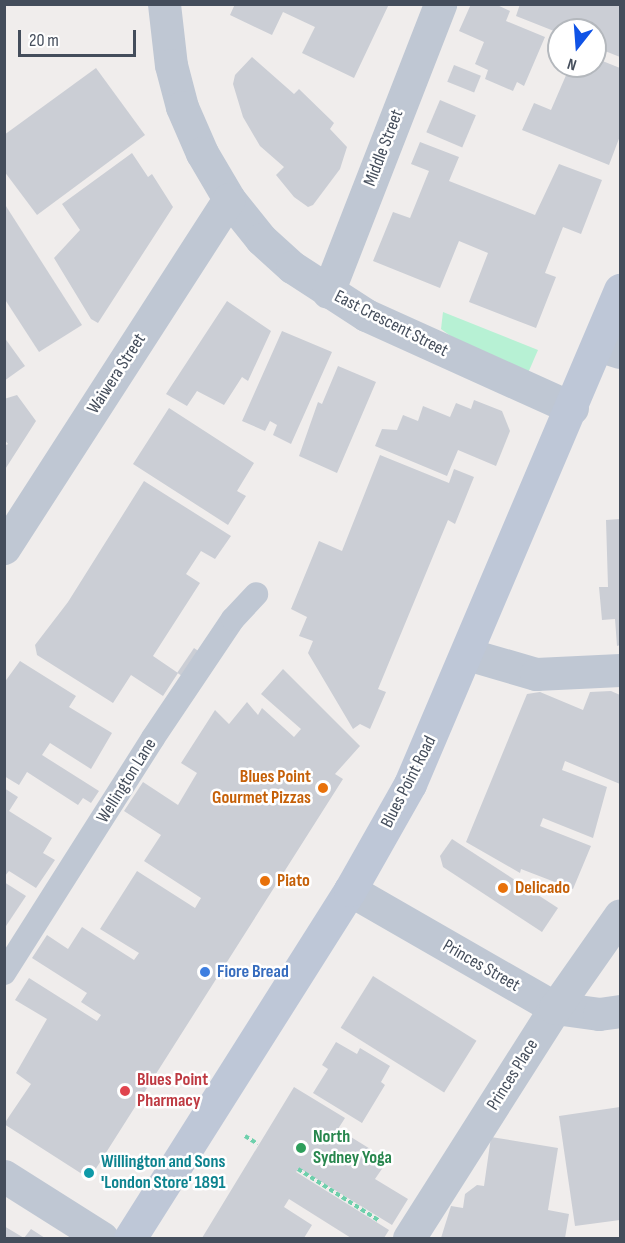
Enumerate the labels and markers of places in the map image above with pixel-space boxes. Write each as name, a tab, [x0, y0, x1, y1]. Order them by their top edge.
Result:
place label: Blues Point Gourmet Pizzas	[212, 767, 311, 810]
marker: Blues Point Gourmet Pizzas	[316, 781, 330, 795]
place label: Piato	[277, 870, 310, 892]
marker: Piato	[258, 874, 272, 888]
place label: Delicado	[515, 877, 570, 899]
marker: Delicado	[496, 881, 510, 895]
place label: Fiore Bread	[217, 961, 289, 983]
marker: Fiore Bread	[198, 965, 212, 979]
place label: Blues Point Pharmacy	[137, 1070, 208, 1112]
marker: Blues Point Pharmacy	[118, 1084, 132, 1098]
place label: North Sydney Yoga	[313, 1127, 392, 1170]
marker: North Sydney Yoga	[294, 1141, 308, 1155]
place label: Willington and Sons 'London Store' 1891	[101, 1152, 226, 1194]
marker: Willington and Sons 'London Store' 1891	[82, 1166, 96, 1180]

